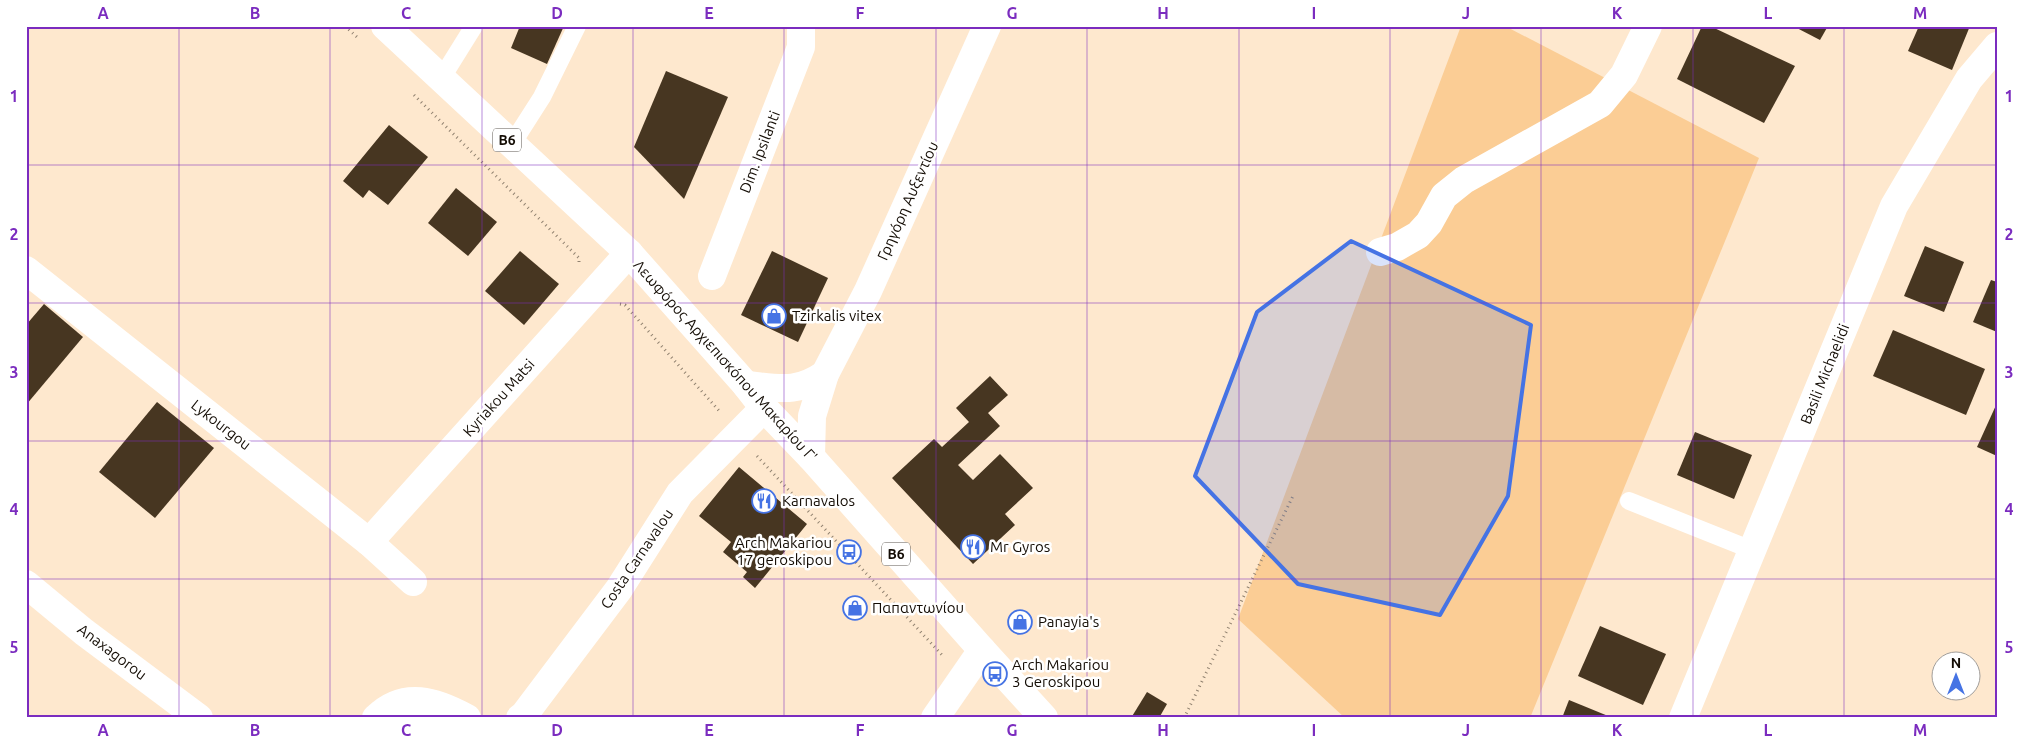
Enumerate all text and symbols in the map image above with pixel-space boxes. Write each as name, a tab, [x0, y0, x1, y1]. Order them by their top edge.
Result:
text: A	[97, 4, 109, 22]
text: B	[250, 4, 260, 22]
text: C	[401, 4, 411, 22]
text: D	[551, 4, 563, 22]
text: E	[704, 4, 714, 22]
text: F	[856, 4, 865, 22]
text: G	[1006, 4, 1018, 22]
text: H	[1157, 4, 1169, 22]
text: I	[1312, 4, 1316, 22]
text: J	[1462, 4, 1470, 22]
text: K	[1612, 4, 1623, 22]
text: L	[1764, 4, 1773, 22]
text: M	[1913, 4, 1927, 22]
text: 1	[9, 87, 19, 105]
text: 1	[2004, 87, 2014, 105]
street label: Dim. Ipsilanti	[736, 108, 783, 195]
road number: B6	[493, 128, 521, 152]
street label: Γρηγόρη Αυξεντίου	[874, 139, 941, 263]
text: 2	[9, 225, 19, 243]
text: 2	[2004, 225, 2014, 243]
street label: Λεωφόρος Αρχιεπισκόπου Μακαρίου Γ'	[630, 256, 820, 465]
shop icon: Tzirkalis vitex	[761, 303, 787, 329]
place label: Tzirkalis vitex	[792, 307, 882, 324]
street label: Basili Michaelidi	[1797, 321, 1852, 426]
street label: Kyriakou Matsi	[459, 355, 538, 440]
text: 3	[9, 363, 19, 381]
text: 3	[2004, 363, 2014, 381]
street label: Lykourgou	[188, 396, 254, 453]
restaurant icon: Karnavalos	[751, 488, 777, 514]
place label: Karnavalos	[782, 492, 855, 509]
text: 4	[9, 500, 19, 518]
text: 4	[2004, 500, 2014, 518]
street label: Costa Carnavalou	[597, 506, 676, 612]
place label: Arch Makariou 17 geroskipou	[735, 534, 832, 568]
restaurant icon: Mr Gyros	[960, 534, 986, 560]
place label: Mr Gyros	[990, 538, 1050, 555]
bus stop icon: Arch Makariou 17 geroskipou	[836, 539, 862, 565]
road number: B6	[882, 542, 910, 566]
shop icon: Παπαντωνίου	[842, 595, 868, 621]
place label: Παπαντωνίου	[872, 599, 964, 616]
shop icon: Panayia's	[1007, 609, 1033, 635]
place label: Panayia's	[1038, 613, 1099, 630]
street label: Anaxagorou	[75, 620, 150, 683]
text: 5	[9, 638, 19, 656]
text: 5	[2004, 638, 2014, 656]
north arrow	[1930, 652, 1980, 702]
text: N	[1951, 655, 1961, 671]
place label: Arch Makariou 3 Geroskipou	[1012, 656, 1109, 690]
bus stop icon: Arch Makariou 3 Geroskipou	[982, 661, 1008, 687]
text: A	[97, 721, 109, 739]
text: B	[250, 721, 260, 739]
text: C	[401, 721, 411, 739]
text: D	[551, 721, 563, 739]
text: E	[704, 721, 714, 739]
text: F	[856, 721, 865, 739]
text: G	[1006, 721, 1018, 739]
text: H	[1157, 721, 1169, 739]
text: I	[1312, 721, 1316, 739]
text: J	[1462, 721, 1470, 739]
text: K	[1612, 721, 1623, 739]
text: L	[1764, 721, 1773, 739]
text: M	[1913, 721, 1927, 739]

